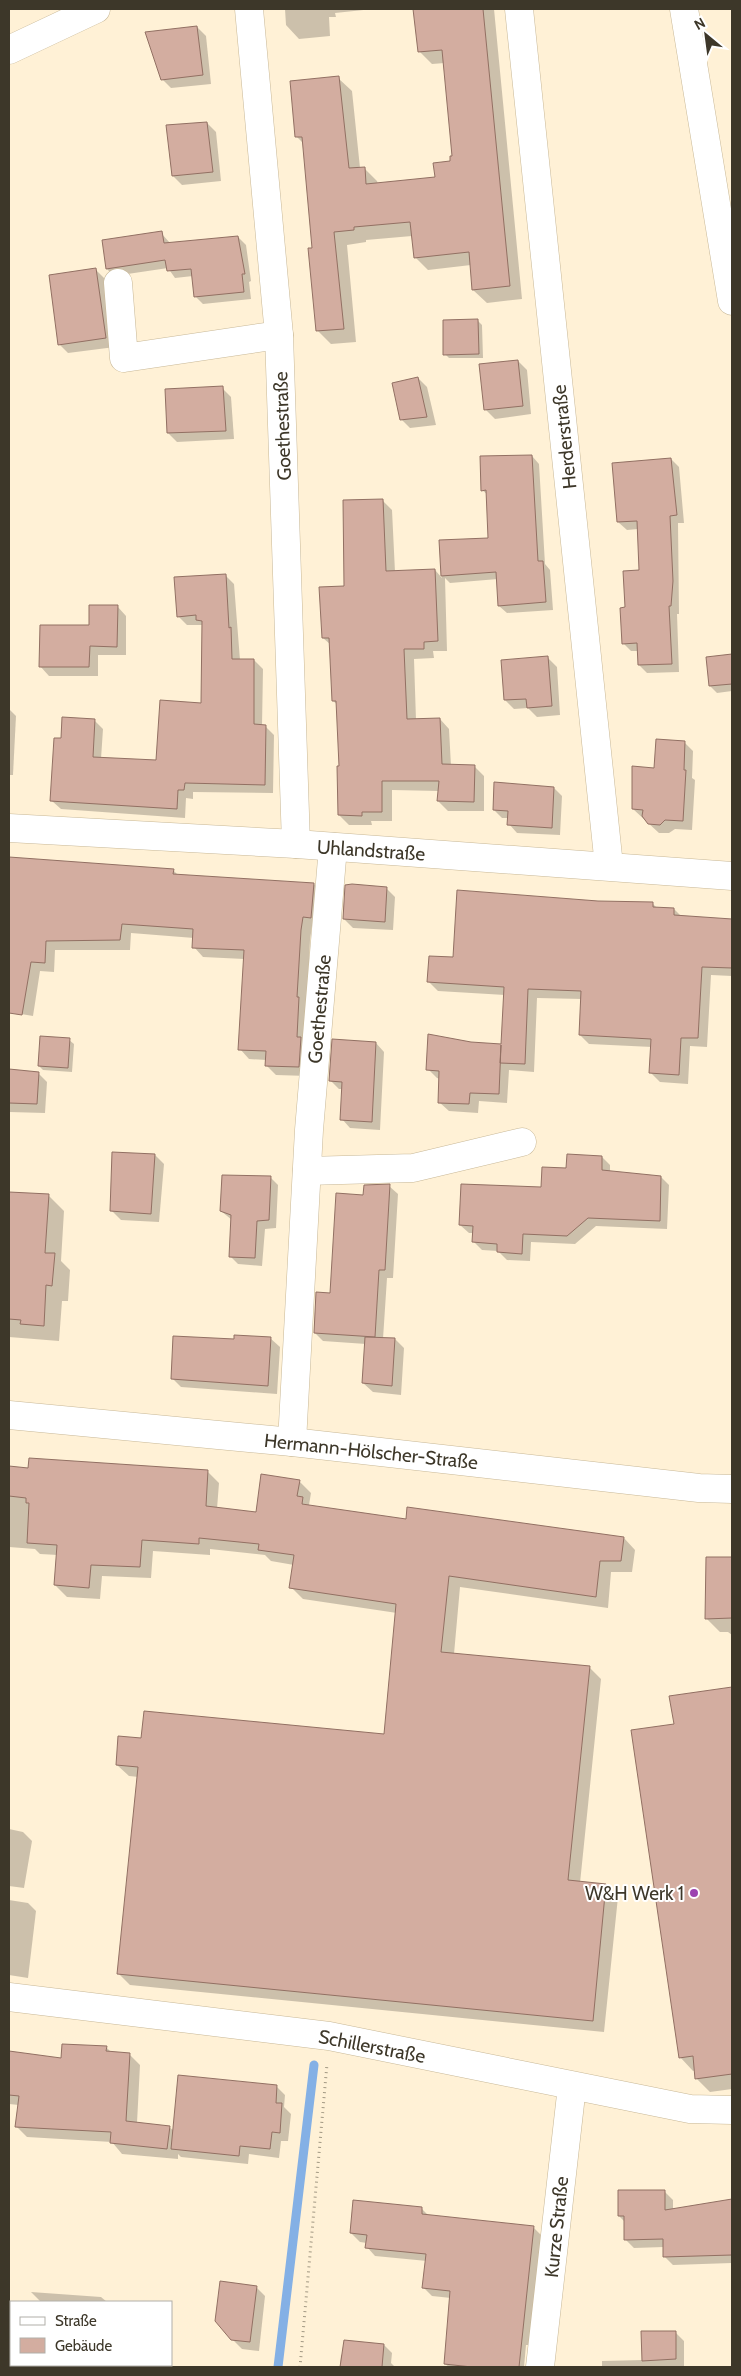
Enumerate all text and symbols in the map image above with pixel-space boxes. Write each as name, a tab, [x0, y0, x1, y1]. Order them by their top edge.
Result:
north arrow	[681, 10, 731, 60]
text: N	[691, 13, 708, 34]
street label: Goethestraße	[269, 371, 296, 481]
street label: Herderstraße	[548, 383, 581, 490]
street label: Uhlandstraße	[316, 835, 426, 866]
street label: Goethestraße	[303, 953, 336, 1064]
street label: Hermann-Hölscher-Straße	[263, 1429, 479, 1474]
place label: W&H Werk 1	[585, 1882, 684, 1905]
marker: W&H Werk 1	[688, 1887, 700, 1899]
street label: Schillerstraße	[316, 2025, 428, 2068]
street label: Kurze Straße	[540, 2175, 573, 2279]
legend	[10, 2301, 172, 2366]
text: Straße	[55, 2312, 97, 2330]
text: Gebäude	[55, 2337, 112, 2355]

